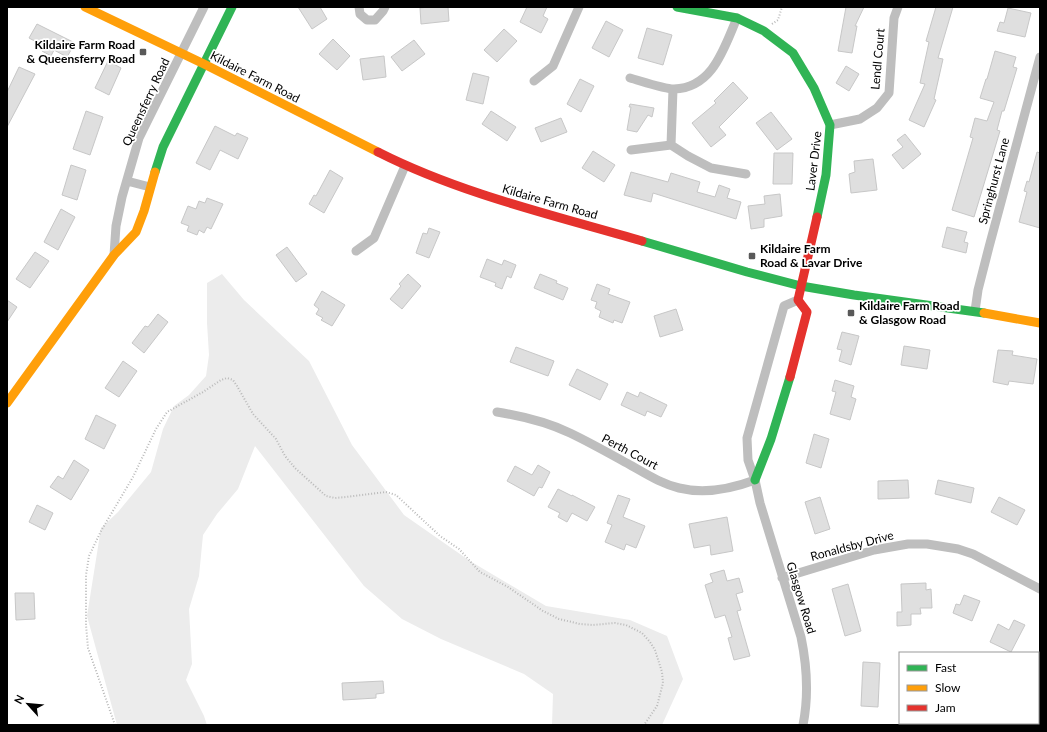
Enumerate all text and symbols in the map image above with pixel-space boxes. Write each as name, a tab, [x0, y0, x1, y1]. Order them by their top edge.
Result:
street label: Lendl Court	[867, 27, 888, 90]
place label: Kildaire Farm Road & Queensferry Road	[27, 37, 135, 66]
marker: Kildaire Farm Road & Queensferry Road	[138, 47, 148, 57]
street label: Kildaire Farm Road	[208, 47, 303, 106]
street label: Queensferry Road	[119, 55, 173, 148]
street label: Laver Drive	[802, 130, 825, 192]
street label: Springhurst Lane	[975, 136, 1012, 226]
street label: Kildaire Farm Road	[501, 181, 600, 222]
place label: Kildaire Farm Road & Lavar Drive	[760, 241, 863, 270]
marker: Kildaire Farm Road & Lavar Drive	[747, 251, 757, 261]
place label: Kildaire Farm Road & Glasgow Road	[859, 298, 960, 327]
marker: Kildaire Farm Road & Glasgow Road	[846, 308, 856, 318]
street label: Perth Court	[599, 430, 662, 473]
street label: Ronaldsby Drive	[809, 527, 895, 564]
street label: Glasgow Road	[783, 560, 820, 636]
legend	[899, 652, 1039, 724]
text: Fast	[935, 660, 957, 675]
text: Slow	[935, 680, 961, 695]
north arrow	[8, 684, 48, 724]
text: N	[11, 693, 26, 706]
text: Jam	[935, 700, 956, 715]

